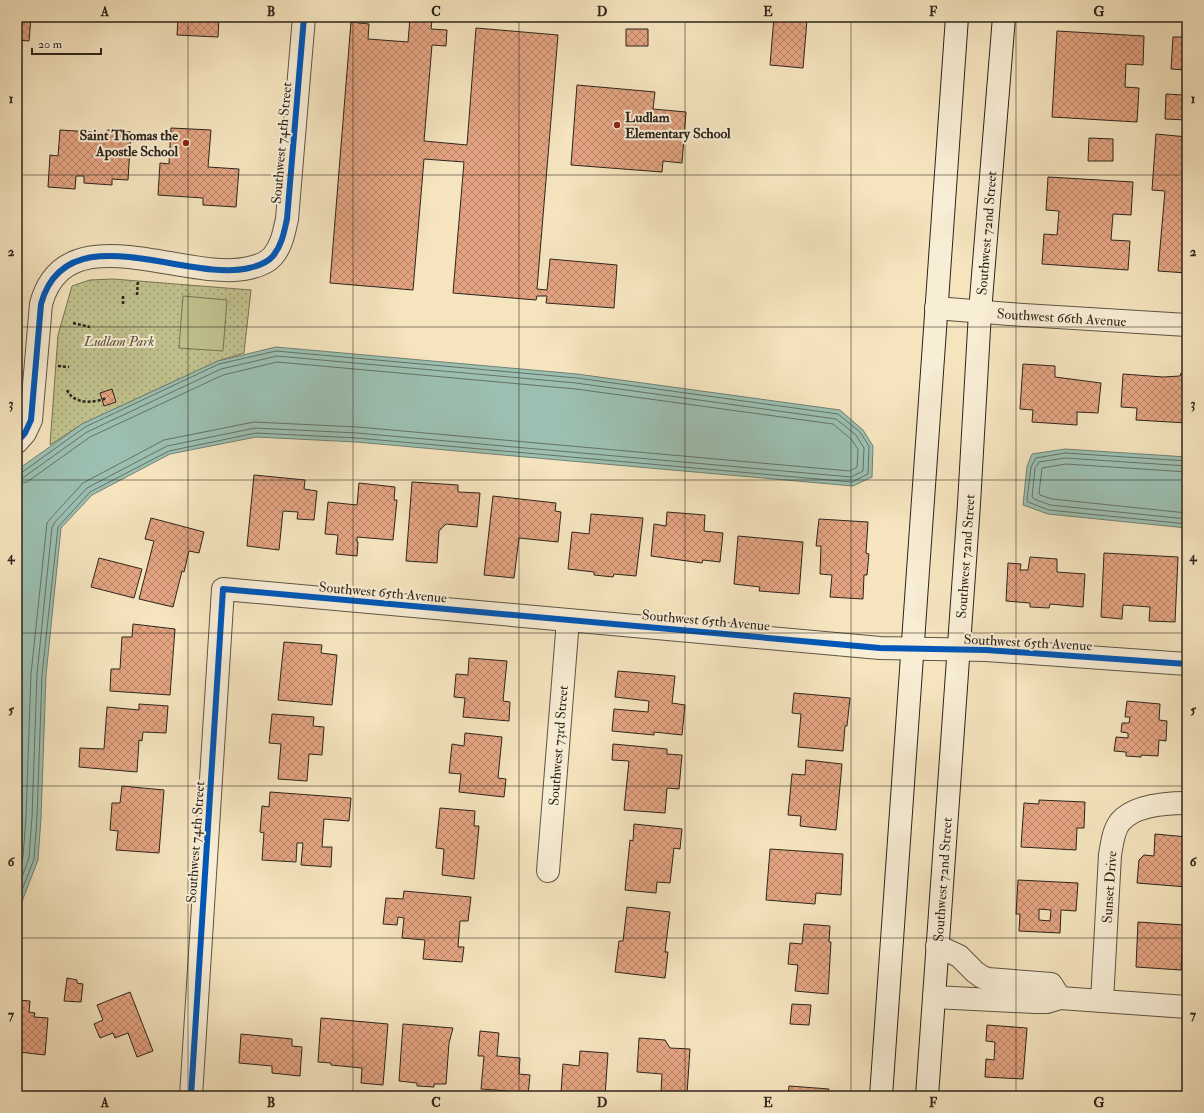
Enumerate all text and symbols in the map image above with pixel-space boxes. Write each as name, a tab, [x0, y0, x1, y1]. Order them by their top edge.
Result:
text: A	[100, 4, 110, 20]
text: B	[267, 4, 275, 20]
text: C	[431, 4, 441, 20]
text: D	[597, 4, 608, 20]
text: E	[763, 4, 773, 20]
text: F	[929, 4, 938, 20]
text: G	[1094, 4, 1105, 20]
scale bar	[32, 30, 101, 56]
text: 20 m	[38, 37, 63, 52]
street label: Southwest 74th Street	[268, 81, 295, 205]
text: 1	[9, 91, 14, 107]
text: 1	[1191, 91, 1196, 107]
place label: Ludlam Elementary School	[625, 109, 731, 143]
marker: Ludlam Elementary School	[612, 120, 622, 130]
place label: Saint Thomas the Apostle School	[80, 127, 178, 161]
marker: Saint Thomas the Apostle School	[181, 138, 191, 148]
street label: Southwest 72nd Street	[973, 170, 1000, 296]
text: 2	[8, 244, 15, 260]
text: 2	[1190, 244, 1197, 260]
street label: Southwest 66th Avenue	[996, 305, 1127, 330]
park label: Ludlam Park	[83, 333, 154, 350]
text: 3	[9, 396, 14, 412]
text: 3	[1191, 396, 1196, 412]
street label: Southwest 72nd Street	[953, 493, 979, 619]
text: 4	[6, 549, 15, 565]
text: 4	[1188, 549, 1197, 565]
street label: Southwest 65th Avenue	[318, 578, 448, 607]
street label: Southwest 65th Avenue	[641, 606, 771, 635]
street label: Southwest 65th Avenue	[963, 631, 1093, 654]
street label: Southwest 73rd Street	[545, 684, 572, 806]
text: 5	[8, 702, 14, 718]
text: 5	[1190, 702, 1196, 718]
street label: Southwest 74th Street	[183, 780, 208, 904]
street label: Southwest 72nd Street	[930, 816, 956, 942]
street label: Sunset Drive	[1098, 850, 1121, 924]
text: 6	[8, 854, 16, 870]
text: 6	[1190, 854, 1198, 870]
text: 7	[8, 1007, 15, 1023]
text: 7	[1190, 1007, 1197, 1023]
text: A	[100, 1095, 110, 1111]
text: B	[267, 1095, 275, 1111]
text: C	[431, 1095, 441, 1111]
text: D	[597, 1095, 608, 1111]
text: E	[763, 1095, 773, 1111]
text: F	[929, 1095, 938, 1111]
text: G	[1094, 1095, 1105, 1111]

